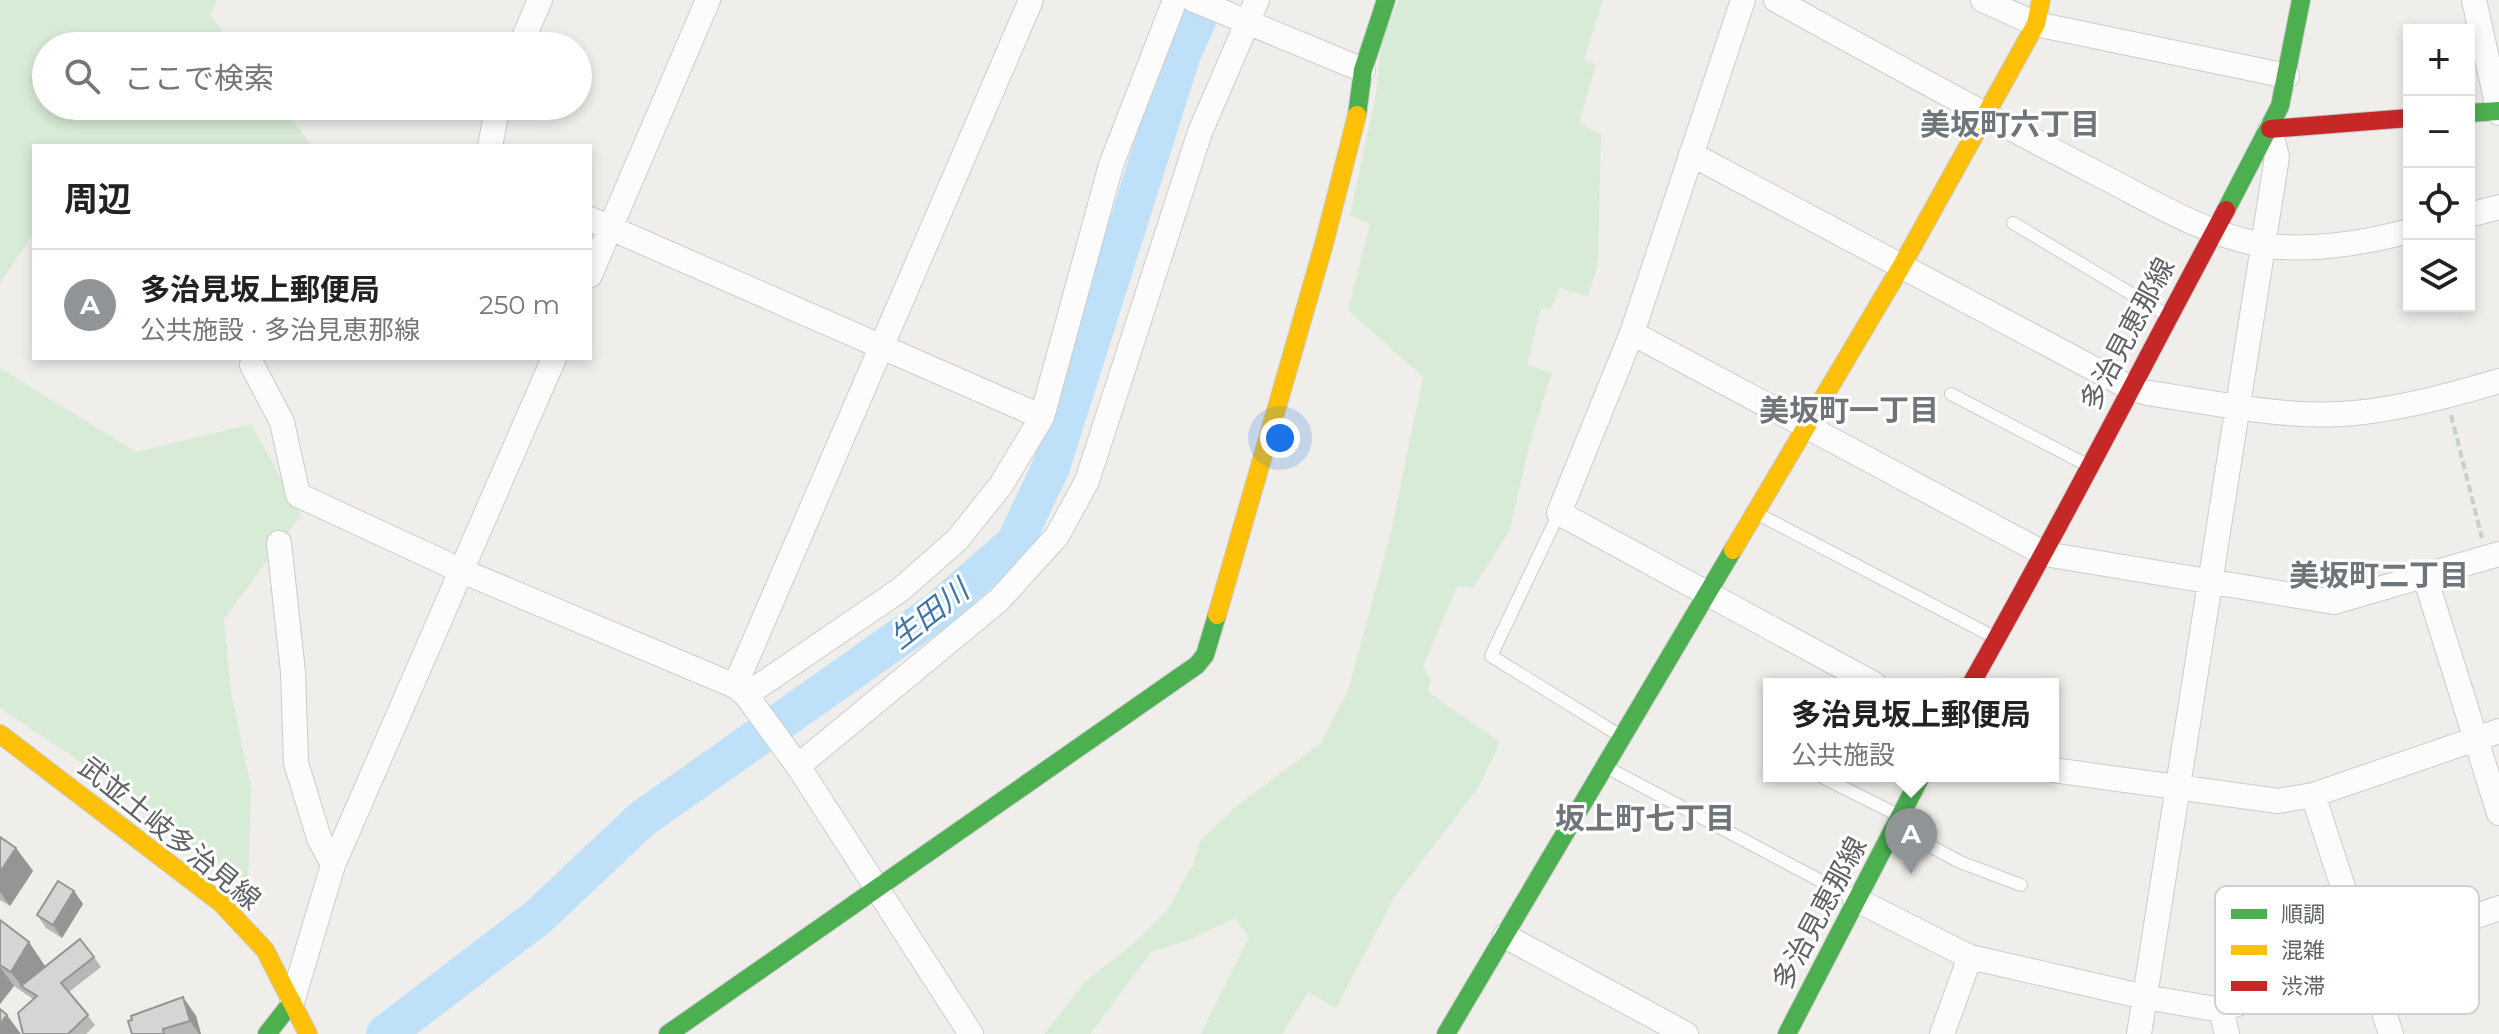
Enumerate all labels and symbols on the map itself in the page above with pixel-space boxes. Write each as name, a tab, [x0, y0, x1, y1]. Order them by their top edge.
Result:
district label: 美坂町六丁目	[1920, 106, 2100, 143]
street label: 多治見恵那線	[2073, 252, 2181, 416]
district label: 美坂町一丁目	[1759, 392, 1939, 429]
your location	[1260, 418, 1300, 458]
district label: 美坂町二丁目	[2289, 557, 2469, 594]
water label: 生田川	[882, 570, 978, 656]
street label: 武並土岐多治見線	[72, 749, 268, 917]
district label: 坂上町七丁目	[1555, 800, 1735, 837]
pin: A	[1885, 808, 1937, 874]
street label: 多治見恵那線	[1765, 831, 1873, 995]
legend	[2215, 886, 2479, 1014]
text: 順調	[2281, 901, 2325, 928]
text: 混雑	[2281, 937, 2325, 964]
text: 渋滞	[2281, 973, 2325, 1000]

